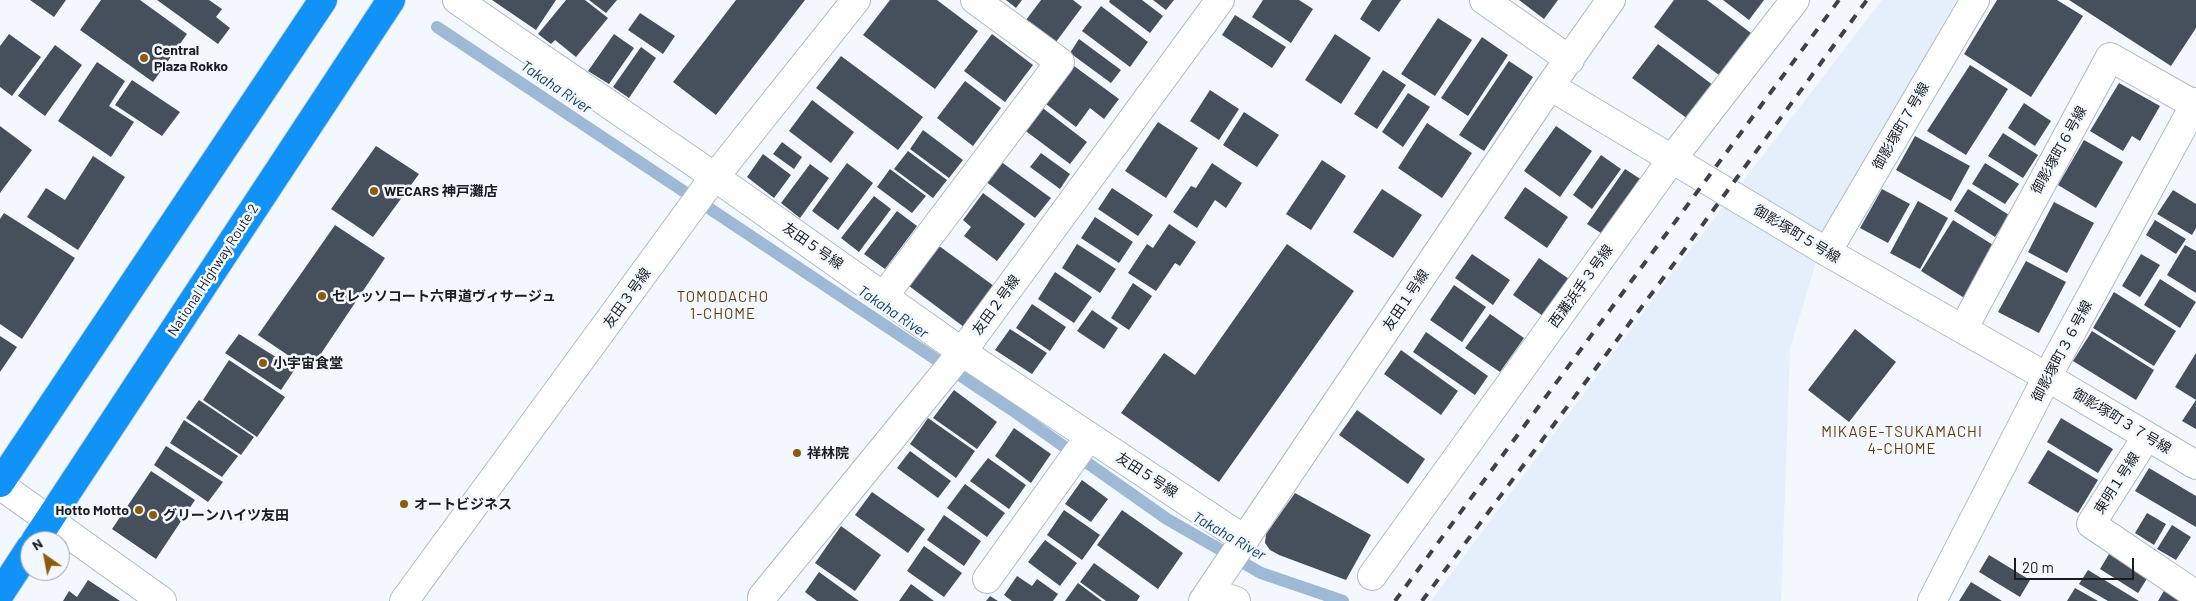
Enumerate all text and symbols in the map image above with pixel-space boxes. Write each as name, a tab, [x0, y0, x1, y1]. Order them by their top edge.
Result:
place label: Central Plaza Rokko	[154, 42, 228, 74]
marker: Central Plaza Rokko	[138, 52, 150, 64]
water label: Takaha River	[517, 57, 595, 117]
street label: 御影塚町７号線	[1869, 79, 1933, 173]
street label: 御影塚町６号線	[2028, 103, 2090, 197]
place label: WECARS 神戸灘店	[384, 183, 498, 199]
marker: WECARS 神戸灘店	[368, 185, 380, 197]
street label: National Highway Route 2	[164, 201, 262, 339]
street label: 御影塚町５号線	[1751, 202, 1843, 266]
street label: 友田５号線	[780, 219, 846, 273]
street label: 西灘浜手３号線	[1545, 241, 1617, 331]
street label: 友田３号線	[600, 265, 654, 331]
street label: 友田１号線	[1379, 266, 1433, 334]
street label: 友田２号線	[969, 272, 1023, 338]
water label: Takaha River	[854, 282, 932, 342]
place label: セレッソコート六甲道ヴィサージュ	[332, 288, 556, 304]
district label: TOMODACHO 1-CHOME	[676, 288, 770, 323]
marker: セレッソコート六甲道ヴィサージュ	[316, 290, 328, 302]
street label: 御影塚町３６号線	[2028, 298, 2096, 404]
place label: 小宇宙食堂	[273, 355, 343, 371]
marker: 小宇宙食堂	[257, 357, 269, 369]
street label: 御影塚町３７号線	[2070, 385, 2174, 457]
district label: MIKAGE-TSUKAMACHI 4-CHOME	[1819, 423, 1985, 458]
place label: 祥林院	[807, 445, 849, 461]
marker: 祥林院	[791, 447, 803, 459]
street label: 友田５号線	[1113, 449, 1181, 501]
street label: 東明１号線	[2091, 449, 2143, 517]
place label: オートビジネス	[414, 496, 512, 512]
marker: オートビジネス	[398, 498, 410, 510]
place label: Hotto Motto	[56, 502, 129, 518]
marker: Hotto Motto	[133, 504, 145, 516]
place label: グリーンハイツ友田	[163, 507, 289, 523]
water label: Takaha River	[1189, 508, 1269, 564]
marker: グリーンハイツ友田	[147, 509, 159, 521]
north arrow	[20, 531, 70, 581]
text: N	[29, 534, 46, 554]
scale bar	[2016, 548, 2136, 580]
text: 20 m	[2022, 558, 2054, 576]

